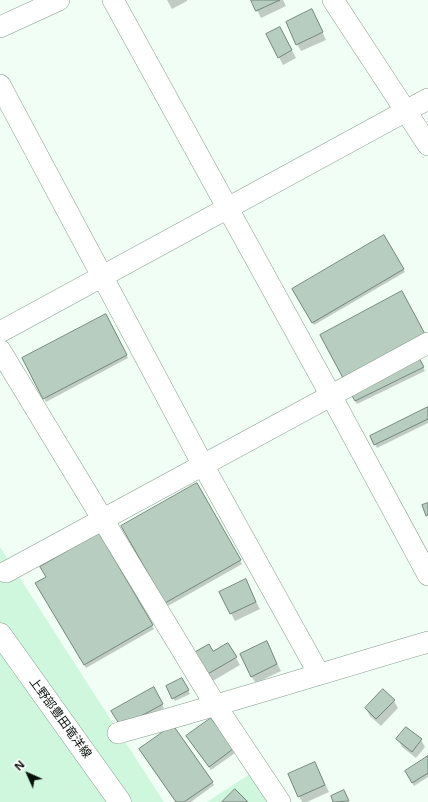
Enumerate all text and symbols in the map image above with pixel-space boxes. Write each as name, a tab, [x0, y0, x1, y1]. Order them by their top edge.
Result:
street label: 上野部豊田竜洋線	[26, 675, 94, 761]
north arrow	[8, 754, 48, 794]
text: N	[11, 757, 28, 774]

